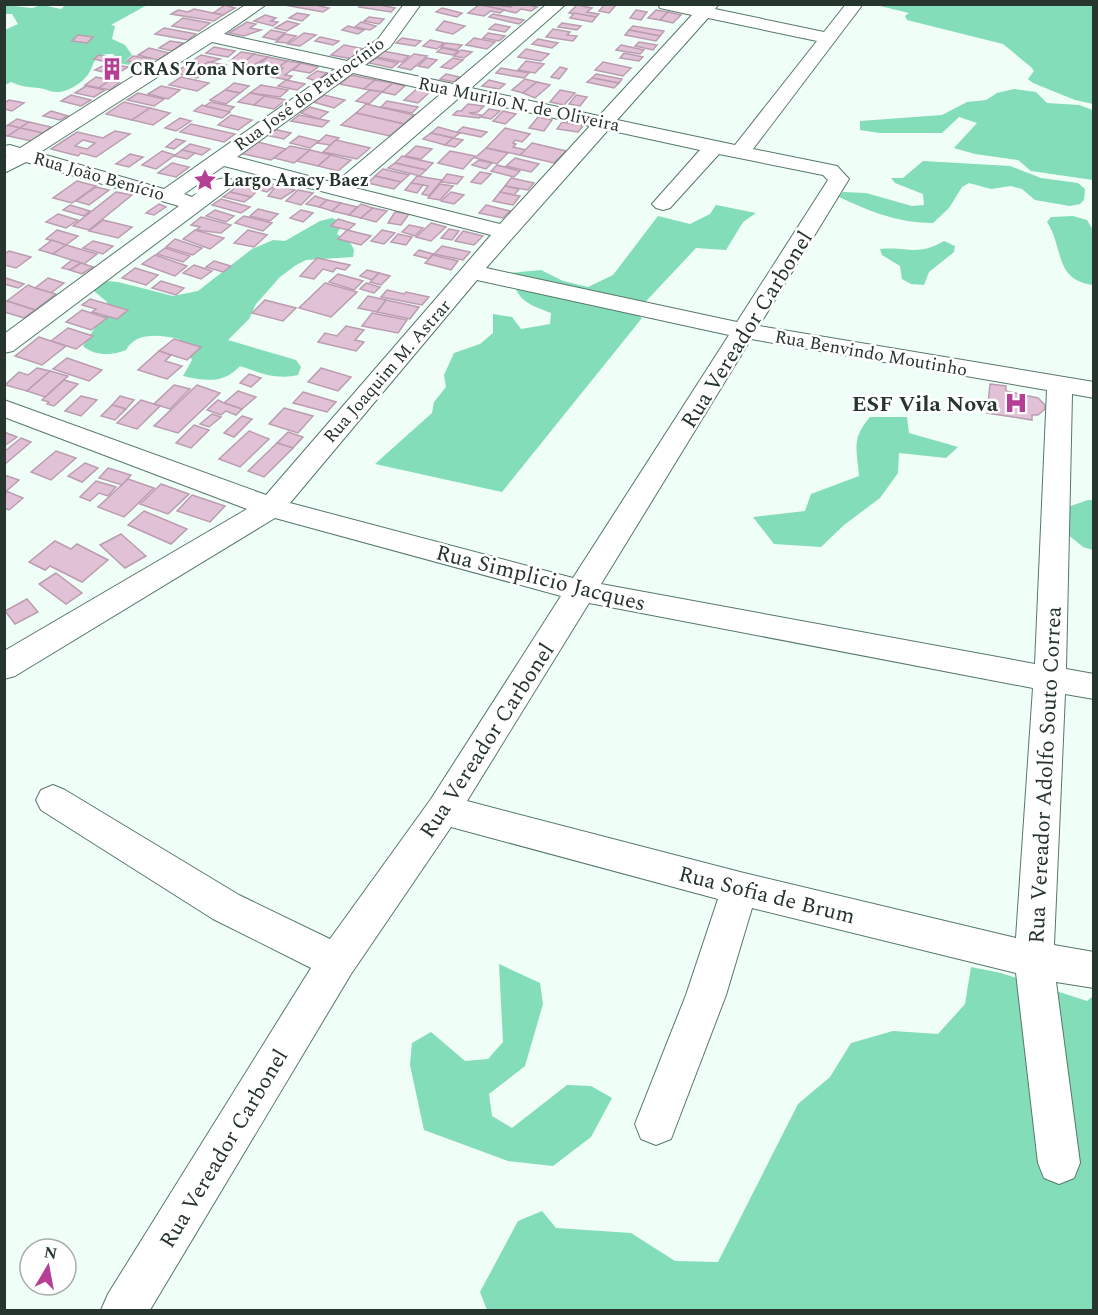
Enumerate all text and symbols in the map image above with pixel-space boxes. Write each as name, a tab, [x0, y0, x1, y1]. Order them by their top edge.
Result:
street label: Rua José do Patrocínio	[228, 30, 390, 158]
building icon: CRAS Zona Norte	[99, 56, 125, 82]
place label: CRAS Zona Norte	[130, 56, 279, 83]
street label: Rua Murilo N. de Oliveira	[416, 70, 622, 139]
street label: Rua João Benício	[30, 145, 168, 208]
place icon: Largo Aracy Baez	[192, 167, 218, 193]
place label: Largo Aracy Baez	[223, 167, 369, 194]
street label: Rua Vereador Carbonel	[673, 225, 821, 435]
street label: Rua Joaquim M. Astrar	[317, 293, 458, 449]
street label: Rua Benvindo Moutinho	[772, 323, 969, 384]
place label: ESF Vila Nova	[852, 388, 999, 421]
hospital icon: ESF Vila Nova	[1003, 390, 1029, 416]
street label: Rua Simplicio Jacques	[432, 536, 649, 621]
street label: Rua Vereador Adolfo Souto Correa	[1020, 605, 1071, 945]
street label: Rua Vereador Carbonel	[412, 637, 563, 845]
street label: Rua Sofia de Brum	[675, 858, 858, 933]
street label: Rua Vereador Carbonel	[152, 1043, 297, 1255]
north arrow	[18, 1237, 78, 1297]
text: N	[42, 1240, 59, 1266]

